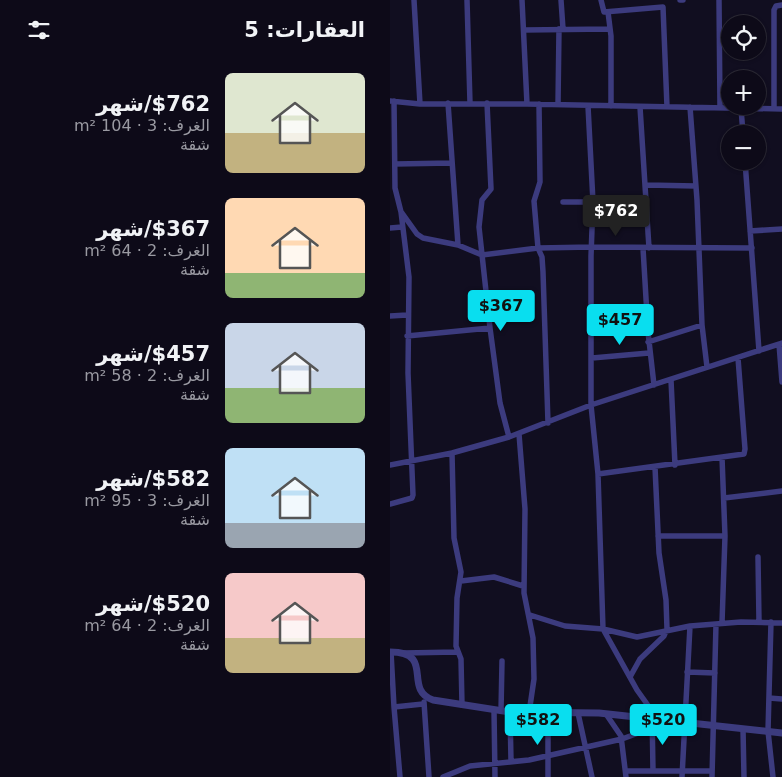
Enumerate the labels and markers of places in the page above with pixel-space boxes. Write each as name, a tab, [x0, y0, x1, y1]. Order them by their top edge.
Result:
pin: $762	[586, 194, 646, 237]
pin: $367	[471, 290, 531, 332]
pin: $457	[590, 304, 650, 346]
pin: $582	[508, 704, 568, 746]
pin: $520	[633, 704, 693, 746]

